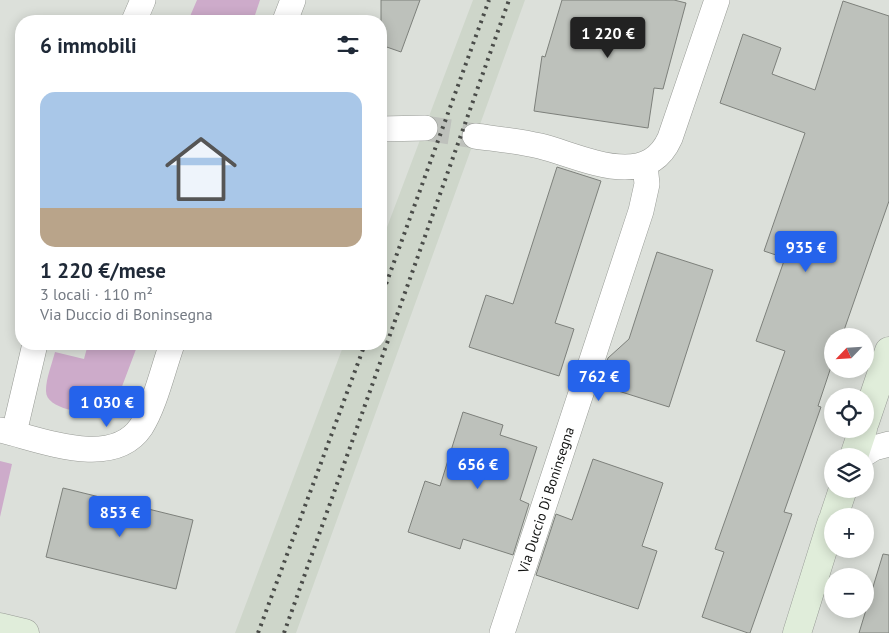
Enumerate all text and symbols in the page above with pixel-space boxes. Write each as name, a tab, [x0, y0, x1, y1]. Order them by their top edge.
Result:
pin: 1 220 €	[562, 17, 654, 59]
text: 1 220 €	[581, 23, 635, 43]
icon: filters	[334, 31, 362, 59]
text: 6 immobili	[40, 32, 137, 59]
icon: home	[156, 124, 246, 214]
pin: 935 €	[771, 230, 841, 273]
text: 935 €	[786, 237, 826, 257]
text: 1 220 €/mese	[40, 257, 166, 284]
text: 3 locali · 110 m²	[40, 284, 153, 304]
text: Via Duccio di Boninsegna	[40, 304, 213, 324]
north arrow	[824, 328, 874, 378]
map controls	[824, 328, 874, 618]
pin: 762 €	[564, 360, 634, 402]
text: 762 €	[579, 366, 619, 386]
pin: 1 030 €	[61, 386, 153, 428]
button: locate	[824, 388, 874, 438]
text: 1 030 €	[80, 392, 134, 412]
street label: Via Duccio Di Boninsegna	[514, 425, 578, 576]
pin: 656 €	[443, 448, 513, 490]
button: layers	[824, 448, 874, 498]
text: 656 €	[458, 454, 498, 474]
pin: 853 €	[85, 496, 155, 538]
text: 853 €	[100, 502, 140, 522]
button: +	[824, 508, 874, 558]
button: −	[824, 568, 874, 618]

